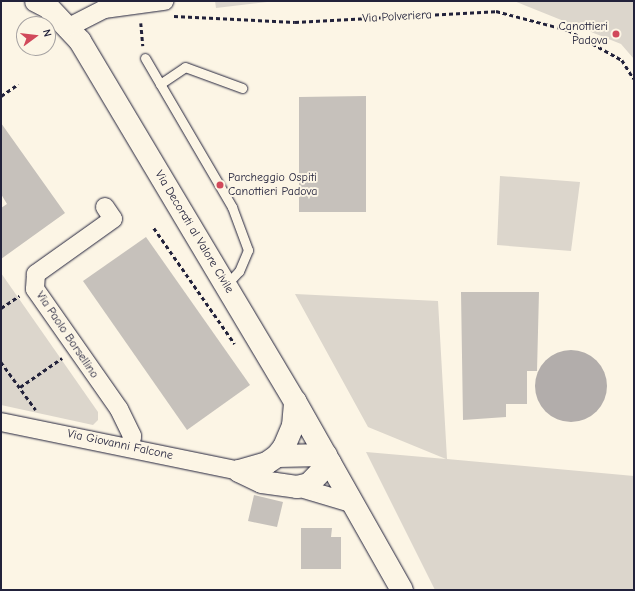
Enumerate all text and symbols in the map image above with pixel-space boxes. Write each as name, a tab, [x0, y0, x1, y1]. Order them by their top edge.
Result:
street label: Via Polveriera	[362, 8, 432, 26]
north arrow	[16, 16, 56, 56]
place label: Canottieri Padova	[558, 20, 608, 48]
text: N	[40, 28, 54, 38]
marker: Canottieri Padova	[611, 29, 621, 39]
street label: Via Decorati al Valore Civile	[152, 168, 236, 296]
place label: Parcheggio Ospiti Canottieri Padova	[228, 171, 317, 199]
marker: Parcheggio Ospiti Canottieri Padova	[215, 180, 225, 190]
street label: Via Paolo Borsellino	[33, 289, 101, 381]
street label: Via Giovanni Falcone	[66, 427, 174, 463]

